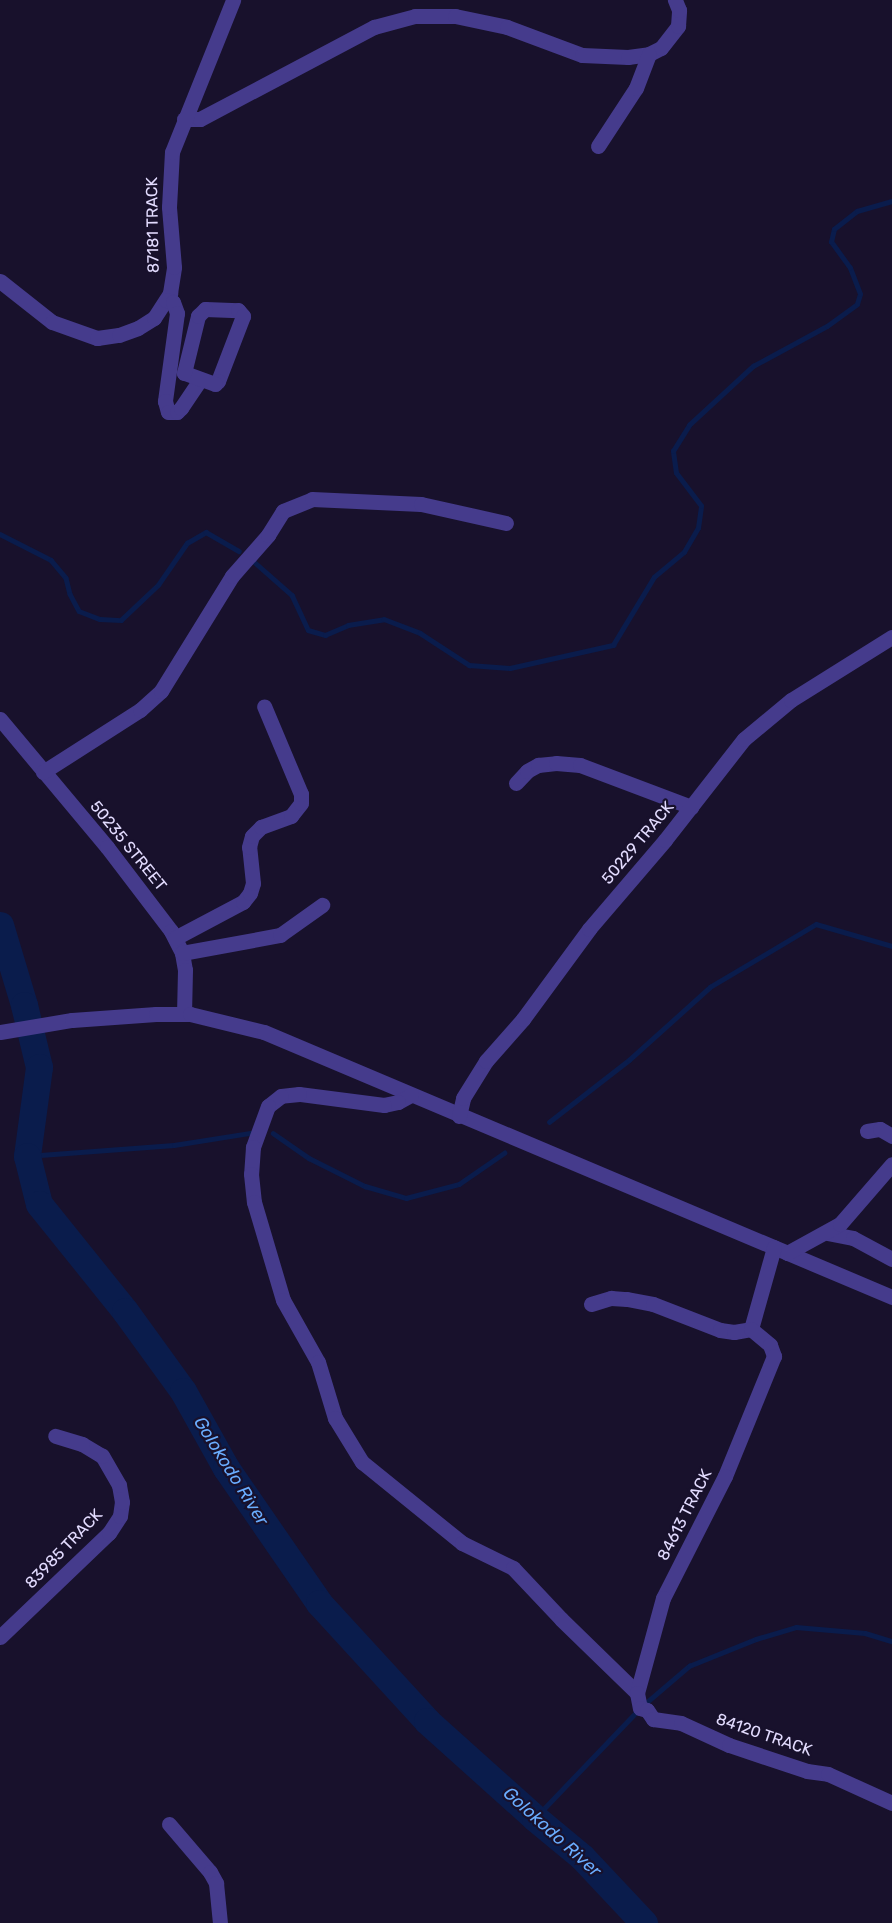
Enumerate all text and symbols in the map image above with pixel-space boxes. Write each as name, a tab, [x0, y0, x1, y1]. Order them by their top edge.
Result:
street label: 87181 TRACK	[143, 176, 163, 274]
street label: 50235 STREET	[86, 797, 170, 895]
street label: 50229 TRACK	[598, 798, 678, 888]
water label: Golokodo River	[189, 1412, 273, 1530]
street label: 84613 TRACK	[654, 1466, 716, 1564]
street label: 83985 TRACK	[21, 1505, 107, 1593]
street label: 84120 TRACK	[713, 1710, 815, 1760]
water label: Golokodo River	[498, 1782, 606, 1882]

